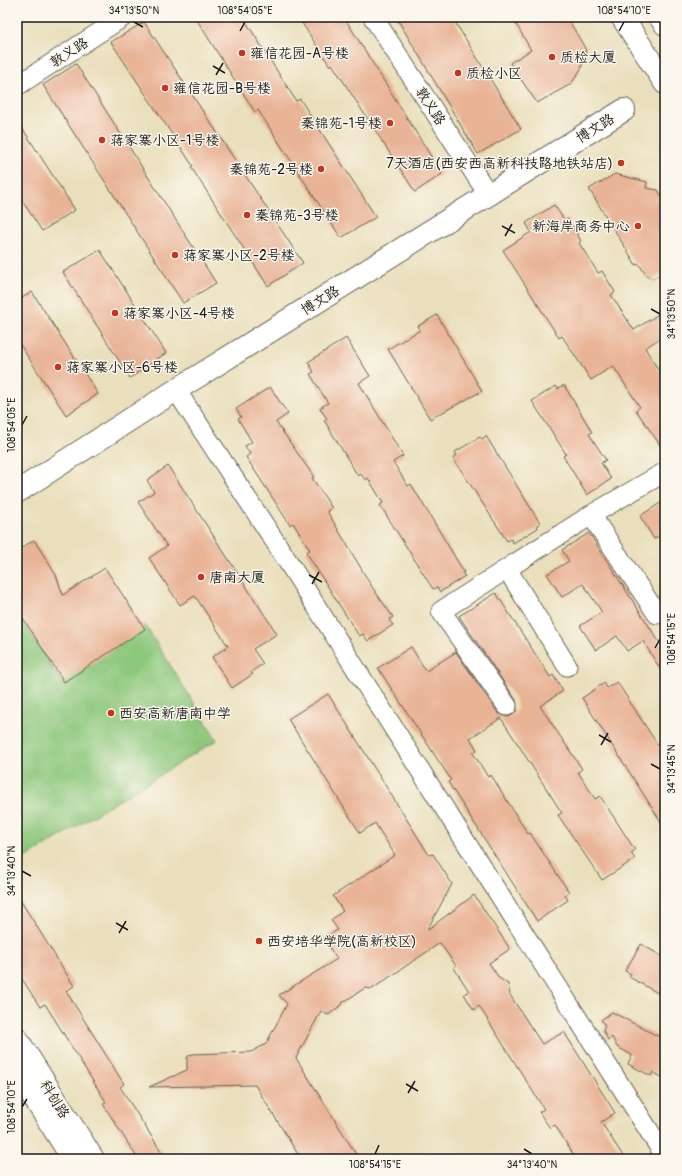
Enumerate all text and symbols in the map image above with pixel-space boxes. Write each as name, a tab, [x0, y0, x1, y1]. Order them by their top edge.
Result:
text: 34°13'50"N	[109, 5, 159, 17]
text: 108°54'05"E	[218, 5, 272, 17]
text: 108°54'10"E	[597, 5, 651, 17]
street label: 敦义路	[47, 34, 92, 71]
place label: 雍信花园-A号楼	[250, 45, 349, 62]
marker: 雍信花园-A号楼	[237, 48, 247, 58]
place label: 质检大厦	[560, 49, 616, 66]
marker: 质检大厦	[547, 52, 557, 62]
place label: 质检小区	[466, 65, 522, 82]
marker: 质检小区	[453, 68, 463, 78]
place label: 雍信花园-B号楼	[173, 80, 271, 97]
marker: 雍信花园-B号楼	[160, 83, 170, 93]
street label: 敦义路	[412, 84, 449, 129]
street label: 博文路	[573, 110, 618, 147]
place label: 秦锦苑-1号楼	[301, 115, 382, 132]
marker: 秦锦苑-1号楼	[385, 118, 395, 128]
place label: 蒋家寨小区-1号楼	[110, 132, 219, 149]
marker: 蒋家寨小区-1号楼	[97, 135, 107, 145]
place label: 7天酒店(西安西高新科技路地铁站店)	[386, 155, 613, 172]
marker: 7天酒店(西安西高新科技路地铁站店)	[616, 158, 626, 168]
place label: 秦锦苑-2号楼	[229, 161, 313, 178]
marker: 秦锦苑-2号楼	[316, 164, 326, 174]
place label: 秦锦苑-3号楼	[255, 207, 339, 224]
marker: 秦锦苑-3号楼	[242, 210, 252, 220]
place label: 新海岸商务中心	[532, 218, 630, 235]
marker: 新海岸商务中心	[633, 221, 643, 231]
place label: 蒋家寨小区-2号楼	[183, 247, 295, 264]
marker: 蒋家寨小区-2号楼	[170, 250, 180, 260]
street label: 博文路	[298, 282, 343, 319]
text: 34°13'50"N	[666, 289, 678, 339]
place label: 蒋家寨小区-4号楼	[123, 305, 235, 322]
marker: 蒋家寨小区-4号楼	[110, 308, 120, 318]
place label: 蒋家寨小区-6号楼	[66, 359, 178, 376]
marker: 蒋家寨小区-6号楼	[53, 362, 63, 372]
text: 108°54'05"E	[6, 398, 18, 452]
place label: 唐南大厦	[209, 569, 265, 586]
marker: 唐南大厦	[196, 572, 206, 582]
text: 108°54'15"E	[666, 613, 678, 665]
place label: 西安高新唐南中学	[119, 705, 231, 722]
marker: 西安高新唐南中学	[106, 708, 116, 718]
text: 34°13'45"N	[666, 744, 678, 794]
text: 34°13'40"N	[6, 845, 18, 896]
place label: 西安培华学院(高新校区)	[267, 933, 416, 950]
marker: 西安培华学院(高新校区)	[254, 936, 264, 946]
street label: 科创路	[36, 1077, 73, 1122]
text: 108°54'10"E	[6, 1080, 18, 1134]
text: 108°54'15"E	[349, 1159, 401, 1171]
text: 34°13'40"N	[507, 1159, 558, 1171]

